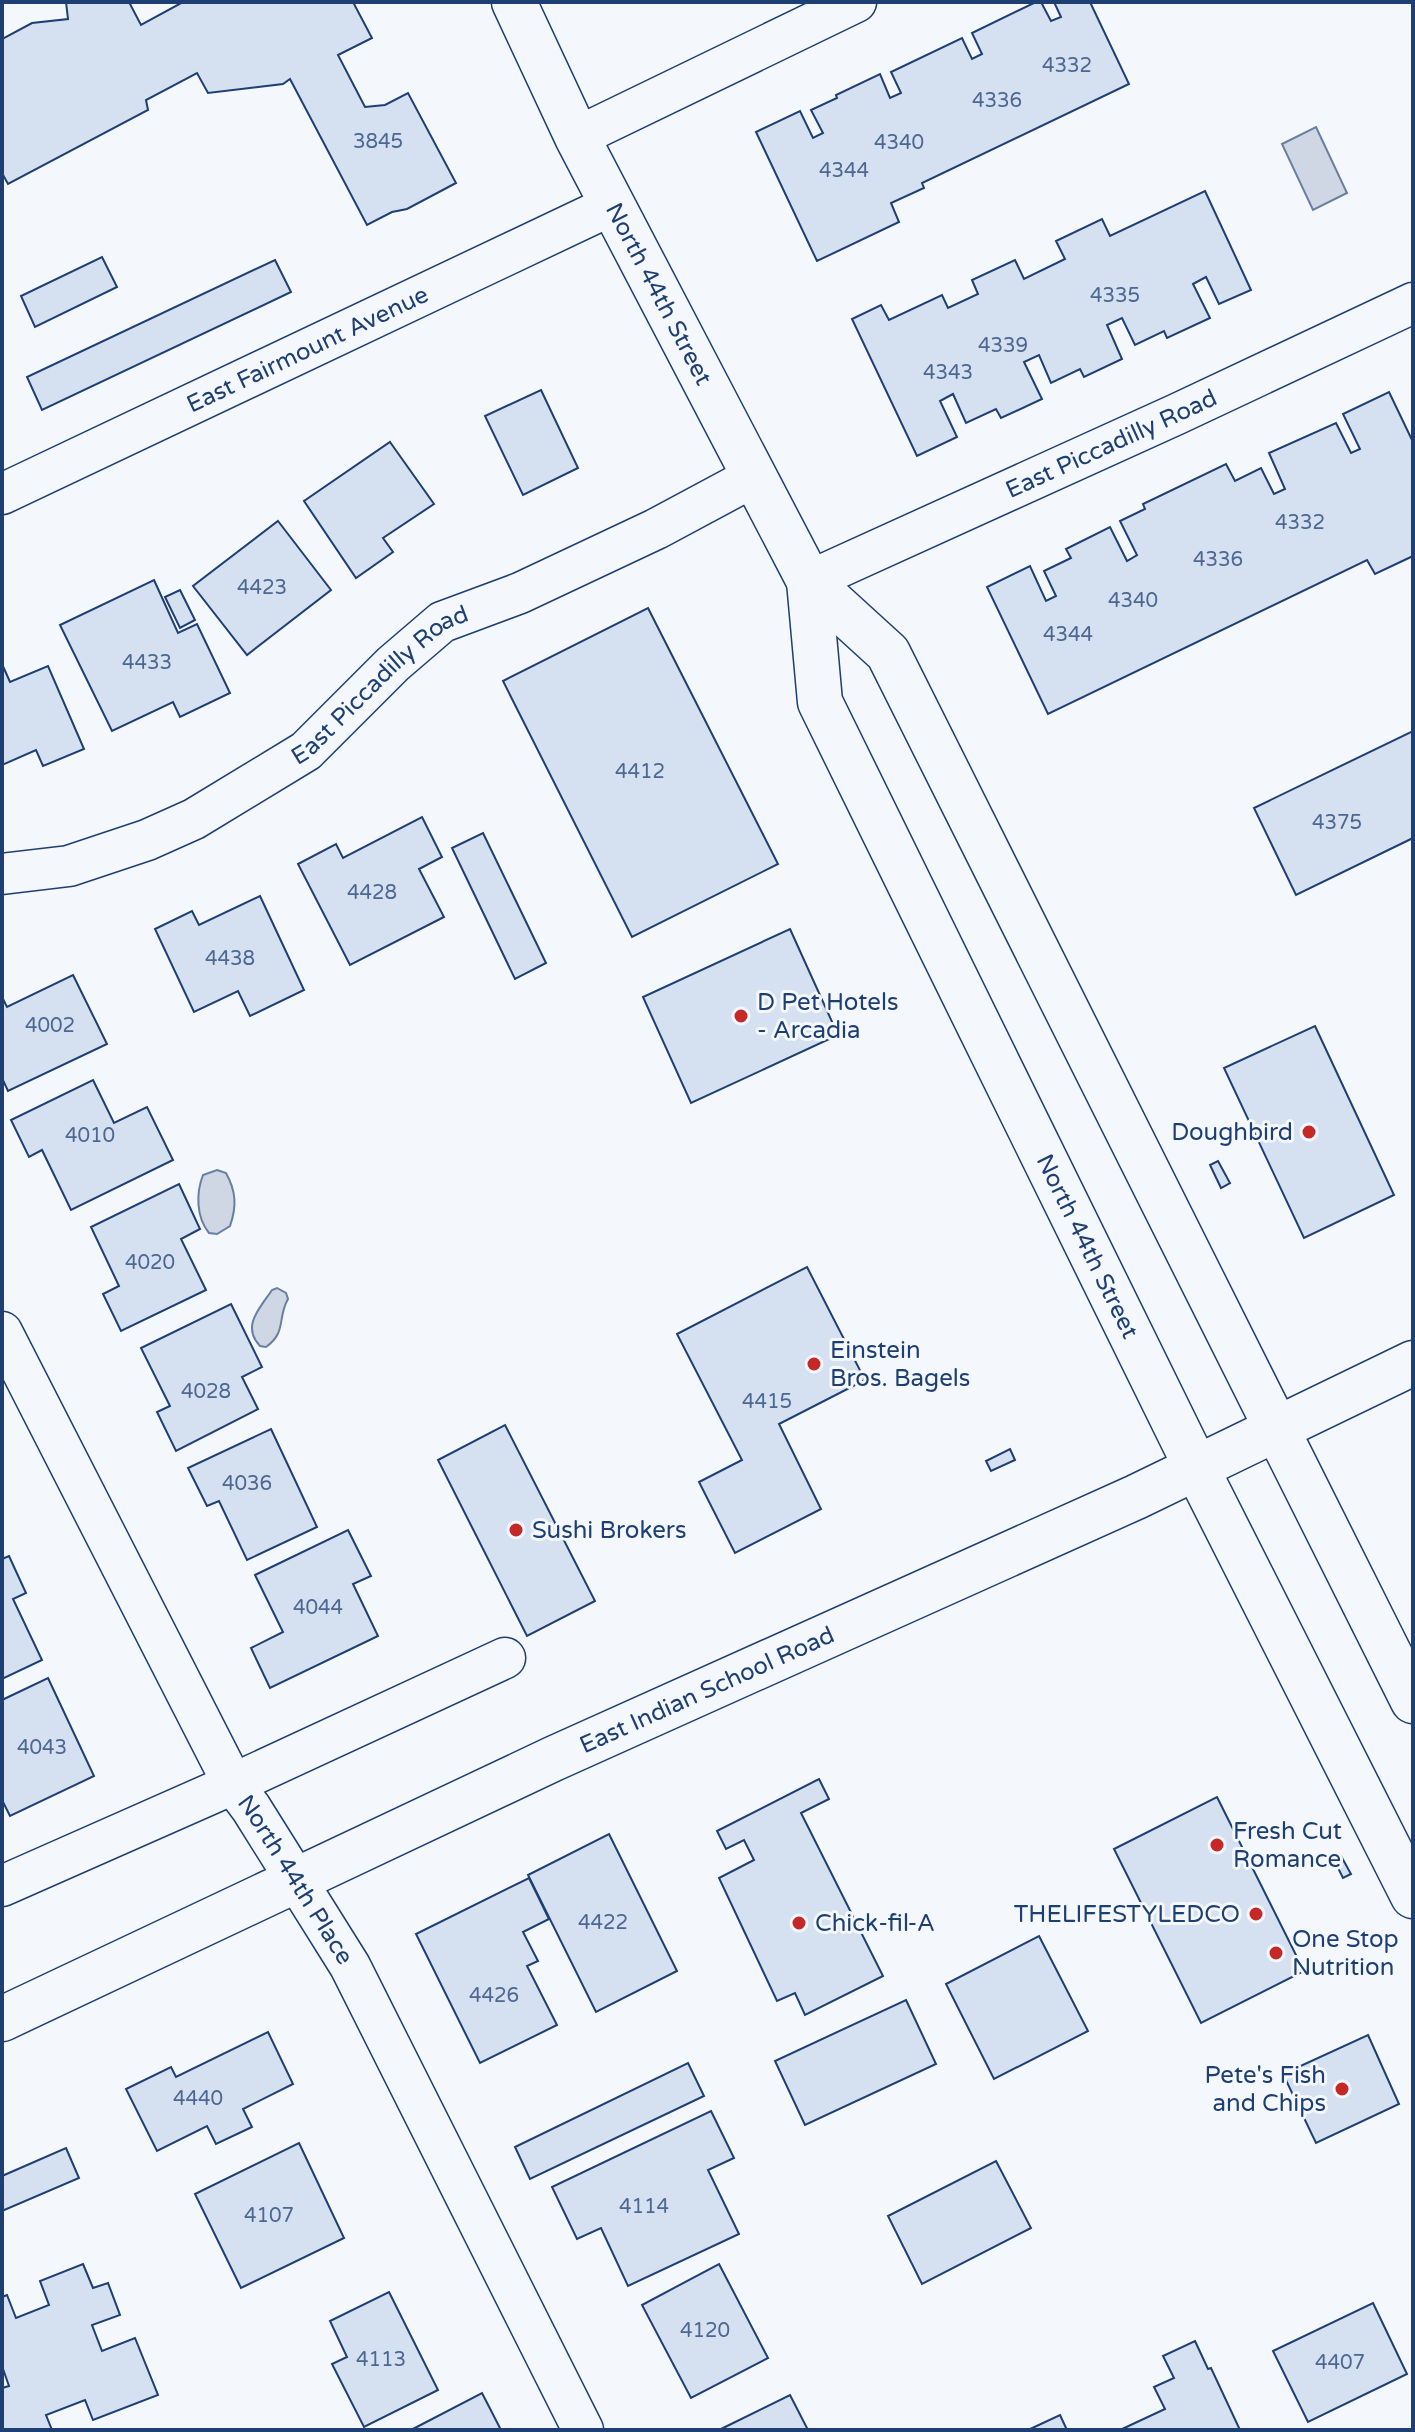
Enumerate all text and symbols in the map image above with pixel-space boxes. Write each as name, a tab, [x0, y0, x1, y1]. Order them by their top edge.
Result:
house number: 4332	[1042, 54, 1092, 78]
house number: 4336	[972, 89, 1022, 113]
house number: 3845	[353, 130, 403, 154]
house number: 4340	[874, 131, 924, 155]
house number: 4344	[819, 159, 869, 183]
street label: North 44th Street	[599, 198, 719, 390]
street label: East Fairmount Avenue	[182, 280, 433, 419]
house number: 4335	[1090, 284, 1140, 308]
house number: 4339	[978, 334, 1028, 358]
house number: 4343	[923, 361, 973, 385]
street label: East Piccadilly Road	[1001, 383, 1222, 504]
house number: 4332	[1275, 511, 1325, 535]
house number: 4336	[1193, 548, 1243, 572]
house number: 4423	[237, 576, 287, 600]
house number: 4340	[1108, 589, 1158, 613]
street label: East Piccadilly Road	[286, 599, 472, 771]
house number: 4344	[1043, 623, 1093, 647]
house number: 4433	[122, 651, 172, 675]
house number: 4412	[615, 760, 665, 784]
house number: 4375	[1312, 811, 1362, 835]
house number: 4428	[347, 881, 397, 905]
house number: 4438	[205, 947, 255, 971]
place label: D Pet Hotels - Arcadia	[757, 988, 898, 1045]
marker: D Pet Hotels - Arcadia	[732, 1007, 750, 1025]
house number: 4002	[25, 1014, 75, 1038]
place label: Doughbird	[1171, 1118, 1293, 1147]
marker: Doughbird	[1300, 1123, 1318, 1141]
house number: 4010	[65, 1124, 115, 1148]
street label: North 44th Street	[1030, 1149, 1145, 1343]
house number: 4020	[125, 1251, 175, 1275]
place label: Einstein Bros. Bagels	[830, 1336, 970, 1393]
marker: Einstein Bros. Bagels	[805, 1355, 823, 1373]
house number: 4028	[181, 1380, 231, 1404]
house number: 4415	[742, 1390, 792, 1414]
house number: 4036	[222, 1472, 272, 1496]
place label: Sushi Brokers	[532, 1516, 687, 1545]
marker: Sushi Brokers	[507, 1521, 525, 1539]
house number: 4044	[293, 1596, 343, 1620]
street label: East Indian School Road	[575, 1620, 839, 1760]
house number: 4043	[17, 1736, 67, 1760]
street label: North 44th Place	[232, 1789, 360, 1970]
place label: Fresh Cut Romance	[1233, 1817, 1342, 1874]
marker: Fresh Cut Romance	[1208, 1836, 1226, 1854]
place label: THELIFESTYLEDCO	[1014, 1900, 1240, 1929]
marker: THELIFESTYLEDCO	[1247, 1905, 1265, 1923]
place label: Chick-fil-A	[815, 1909, 935, 1938]
house number: 4422	[578, 1911, 628, 1935]
marker: Chick-fil-A	[790, 1914, 808, 1932]
place label: One Stop Nutrition	[1292, 1925, 1399, 1982]
marker: One Stop Nutrition	[1267, 1944, 1285, 1962]
house number: 4426	[469, 1984, 519, 2008]
place label: Pete's Fish and Chips	[1205, 2061, 1326, 2118]
marker: Pete's Fish and Chips	[1333, 2080, 1351, 2098]
house number: 4440	[173, 2087, 223, 2111]
house number: 4114	[619, 2195, 669, 2219]
house number: 4107	[244, 2204, 294, 2228]
house number: 4120	[680, 2319, 730, 2343]
house number: 4113	[356, 2348, 406, 2372]
house number: 4407	[1315, 2351, 1365, 2375]

